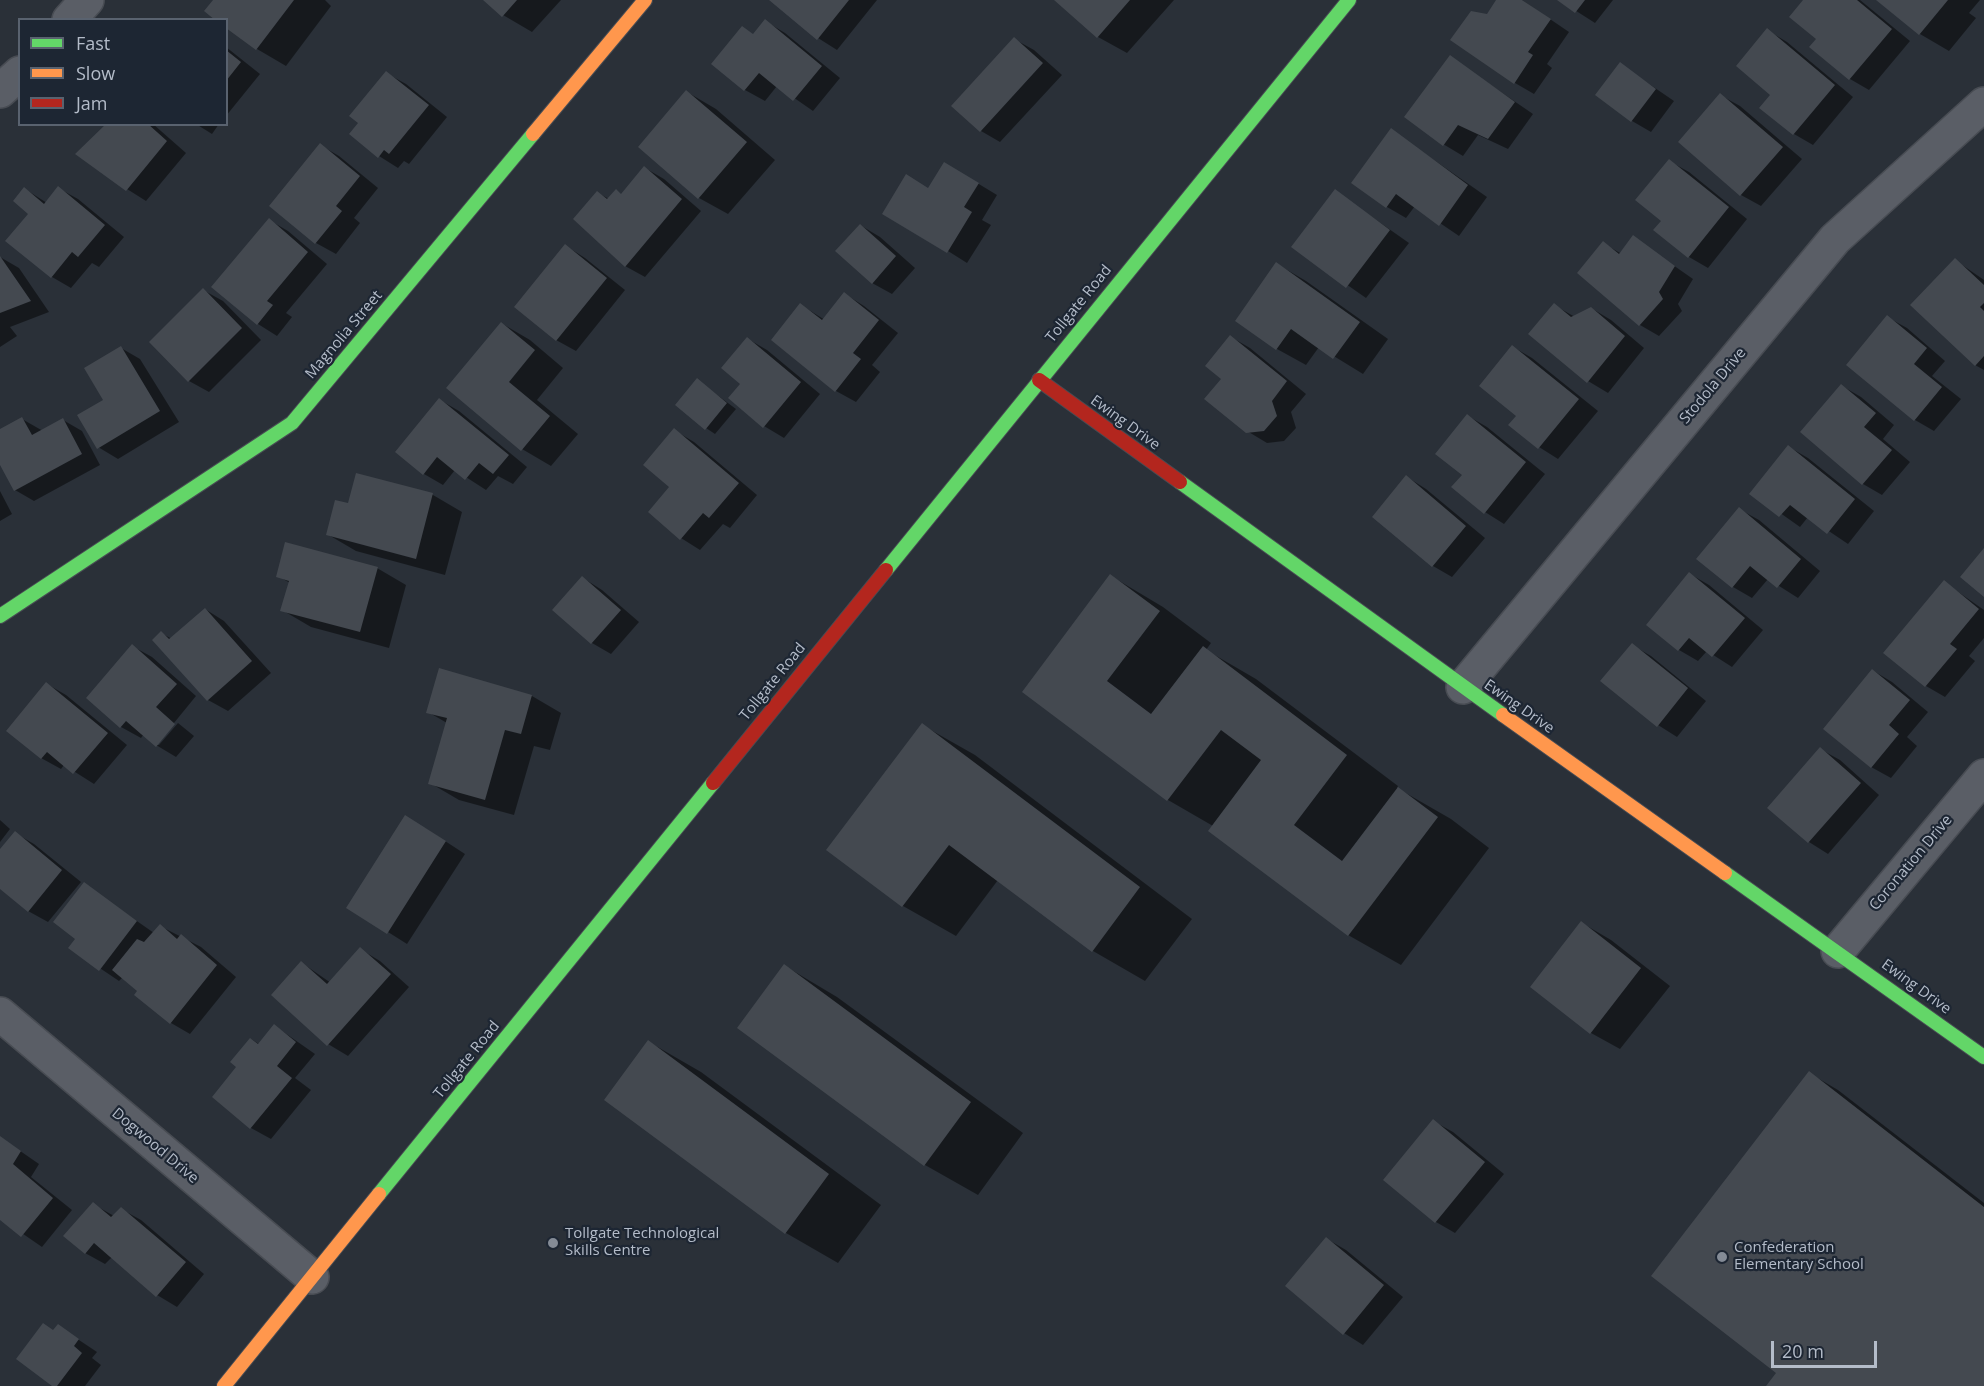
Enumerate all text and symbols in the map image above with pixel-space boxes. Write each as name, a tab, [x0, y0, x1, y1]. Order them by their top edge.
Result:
legend	[18, 18, 228, 126]
text: Fast	[76, 31, 110, 55]
text: Slow	[76, 61, 115, 85]
text: Jam	[76, 91, 108, 115]
street label: Tollgate Road	[1042, 262, 1116, 346]
street label: Magnolia Street	[302, 287, 386, 383]
street label: Stodola Drive	[1676, 344, 1750, 428]
street label: Ewing Drive	[1087, 392, 1163, 454]
street label: Tollgate Road	[736, 640, 810, 724]
street label: Ewing Drive	[1480, 676, 1558, 738]
street label: Coronation Drive	[1866, 812, 1956, 914]
street label: Ewing Drive	[1878, 956, 1954, 1018]
street label: Tollgate Road	[430, 1018, 504, 1102]
street label: Dogwood Drive	[108, 1105, 202, 1187]
place label: Tollgate Technological Skills Centre	[565, 1225, 719, 1260]
marker: Tollgate Technological Skills Centre	[546, 1236, 560, 1250]
place label: Confederation Elementary School	[1734, 1239, 1864, 1274]
marker: Confederation Elementary School	[1715, 1250, 1729, 1264]
scale bar	[1774, 1329, 1880, 1367]
text: 20 m	[1782, 1339, 1824, 1363]

